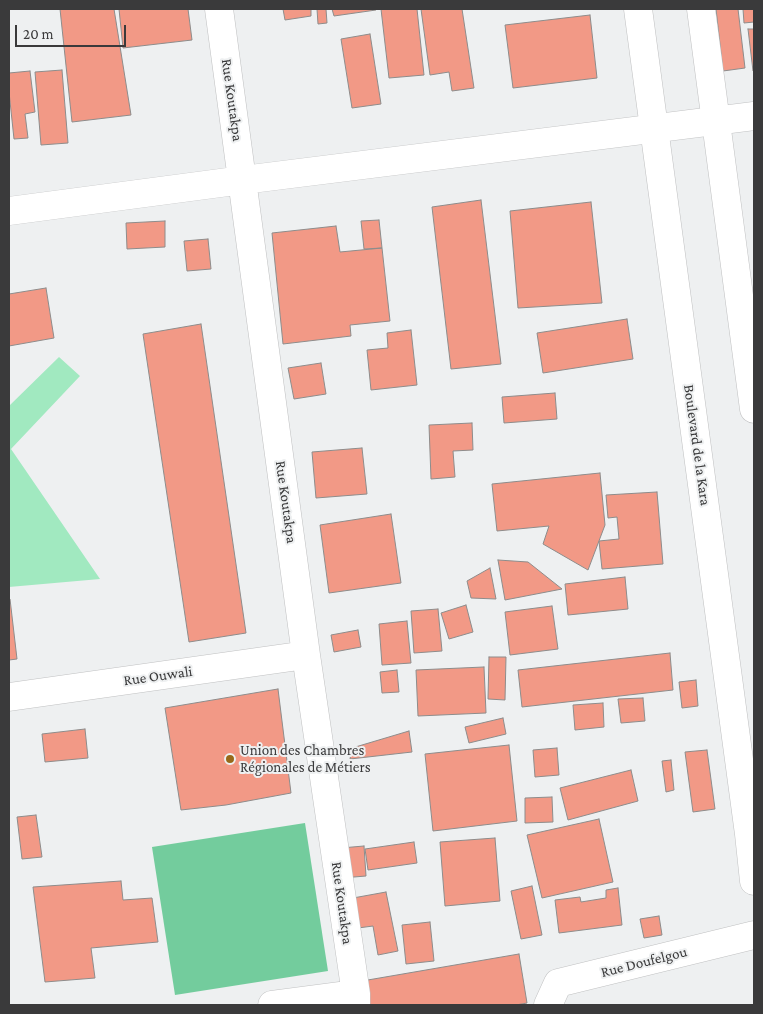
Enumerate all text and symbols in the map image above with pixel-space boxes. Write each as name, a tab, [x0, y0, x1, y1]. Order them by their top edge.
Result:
scale bar	[18, 15, 129, 47]
text: 20 m	[23, 26, 54, 42]
street label: Rue Koutakpa	[217, 58, 247, 142]
street label: Boulevard de la Kara	[680, 383, 714, 507]
street label: Rue Koutakpa	[271, 460, 301, 544]
street label: Rue Ouwali	[122, 662, 194, 690]
place label: Union des Chambres Régionales de Métiers	[240, 741, 371, 776]
marker: Union des Chambres Régionales de Métiers	[224, 753, 236, 765]
street label: Rue Koutakpa	[327, 861, 357, 945]
street label: Rue Doufelgou	[599, 943, 689, 981]

